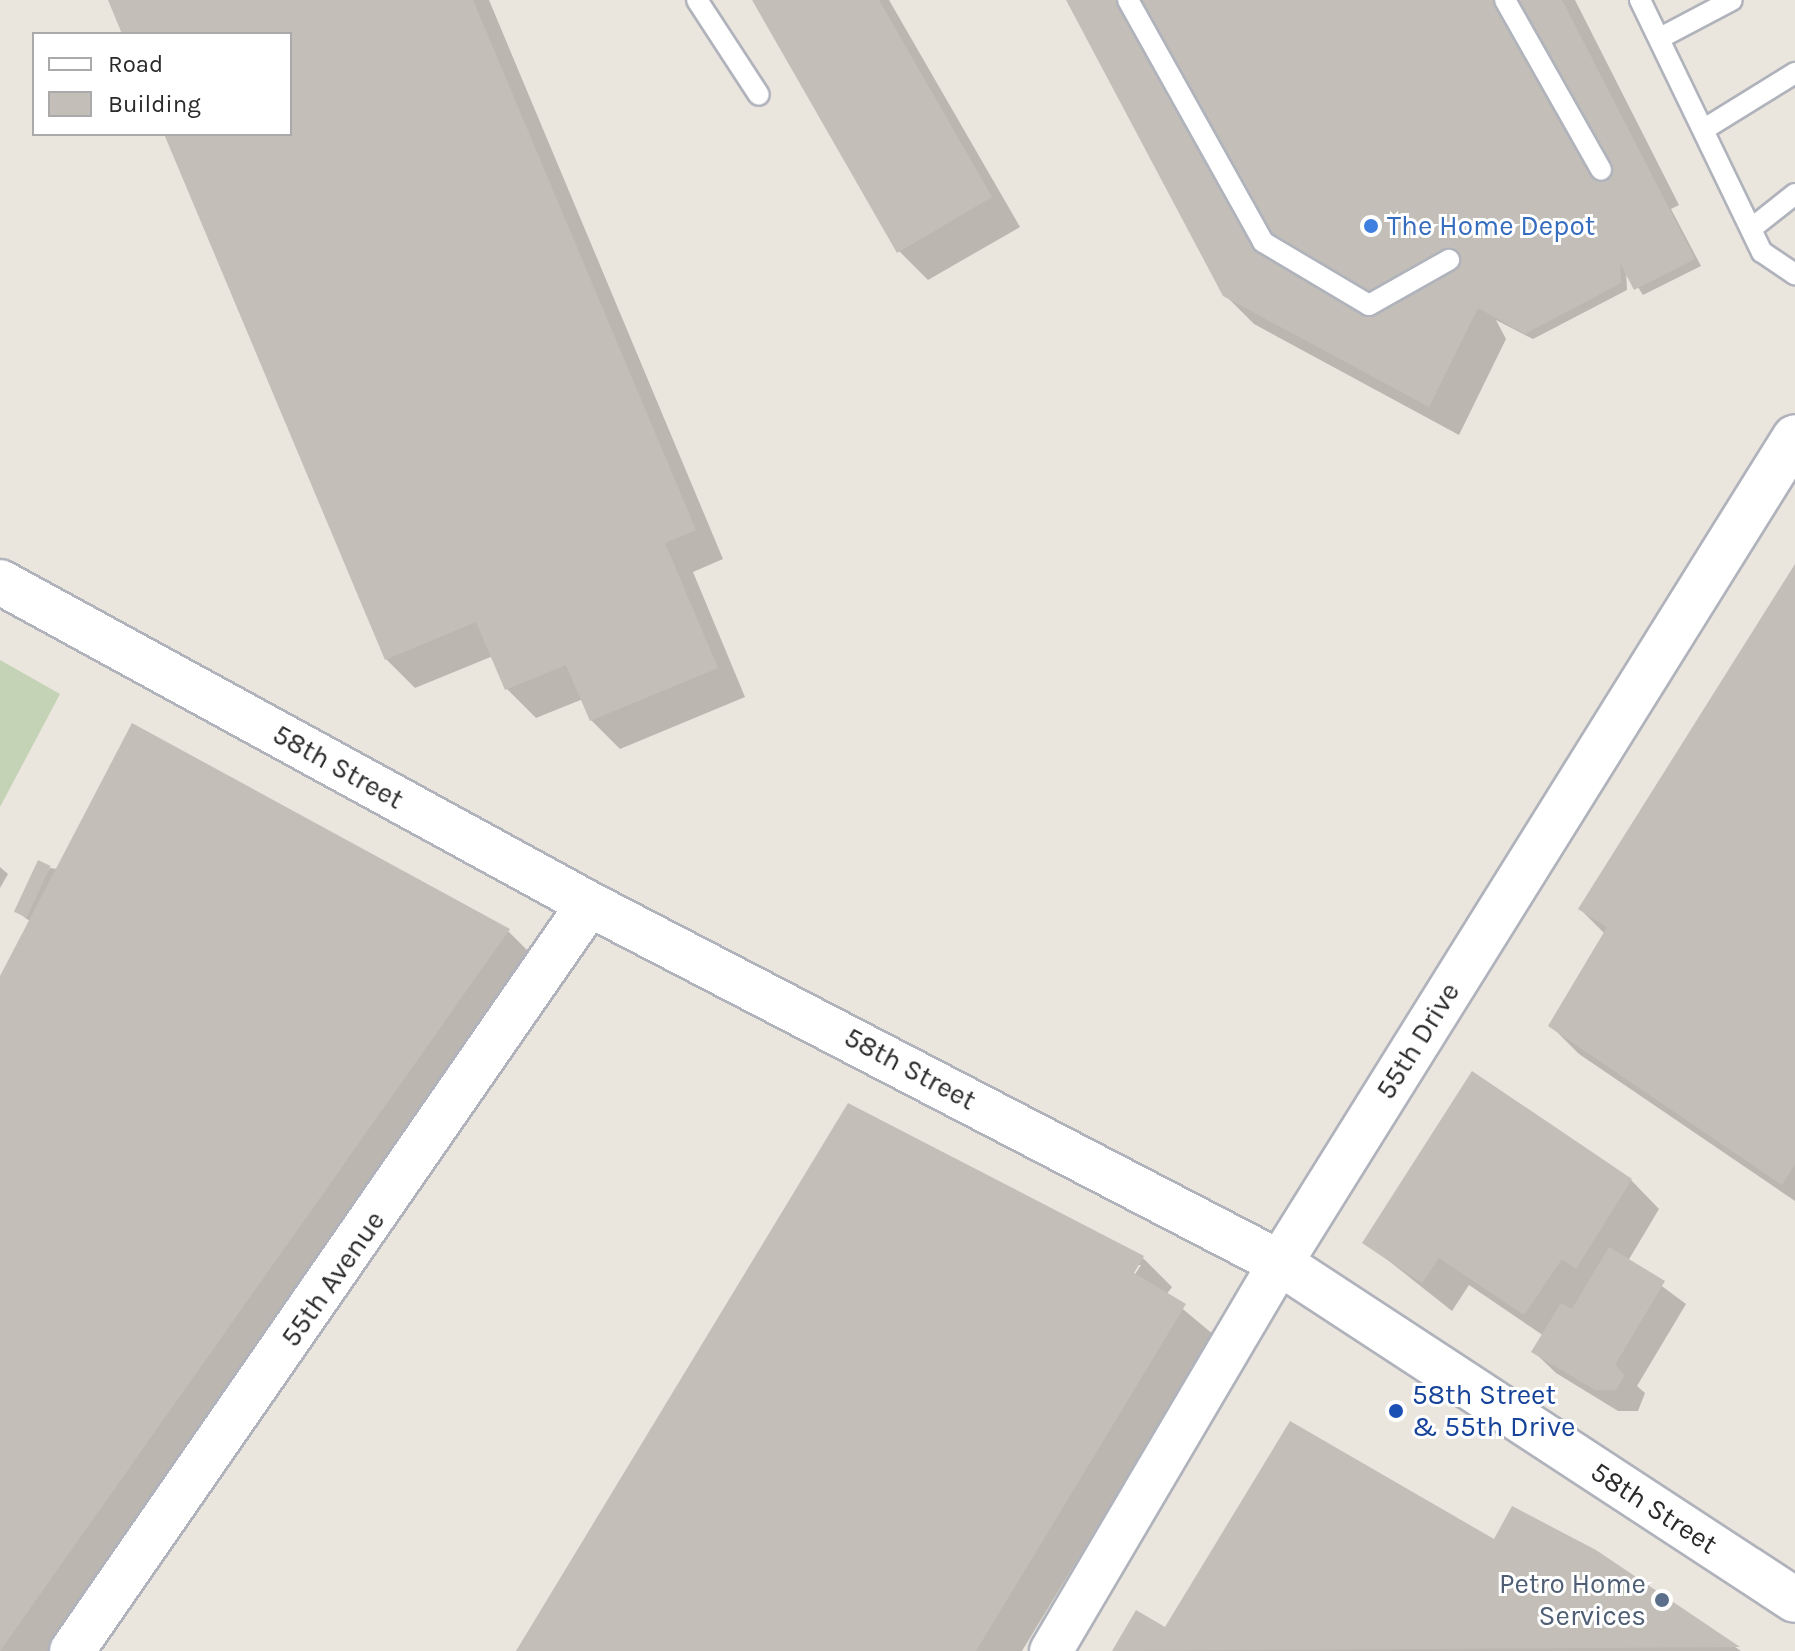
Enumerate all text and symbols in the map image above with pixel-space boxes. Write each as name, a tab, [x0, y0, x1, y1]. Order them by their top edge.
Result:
legend	[32, 32, 292, 136]
text: Road	[108, 50, 163, 78]
text: Building	[108, 90, 201, 118]
place label: The Home Depot	[1387, 209, 1595, 243]
marker: The Home Depot	[1362, 217, 1380, 235]
street label: 58th Street	[267, 717, 409, 817]
street label: 55th Drive	[1369, 977, 1467, 1105]
street label: 58th Street	[839, 1020, 981, 1118]
street label: 55th Avenue	[274, 1205, 392, 1353]
place label: 58th Street & 55th Drive	[1412, 1378, 1575, 1444]
marker: 58th Street & 55th Drive	[1387, 1402, 1405, 1420]
street label: 58th Street	[1584, 1455, 1724, 1561]
place label: Petro Home Services	[1499, 1567, 1646, 1633]
marker: Petro Home Services	[1653, 1591, 1671, 1609]

